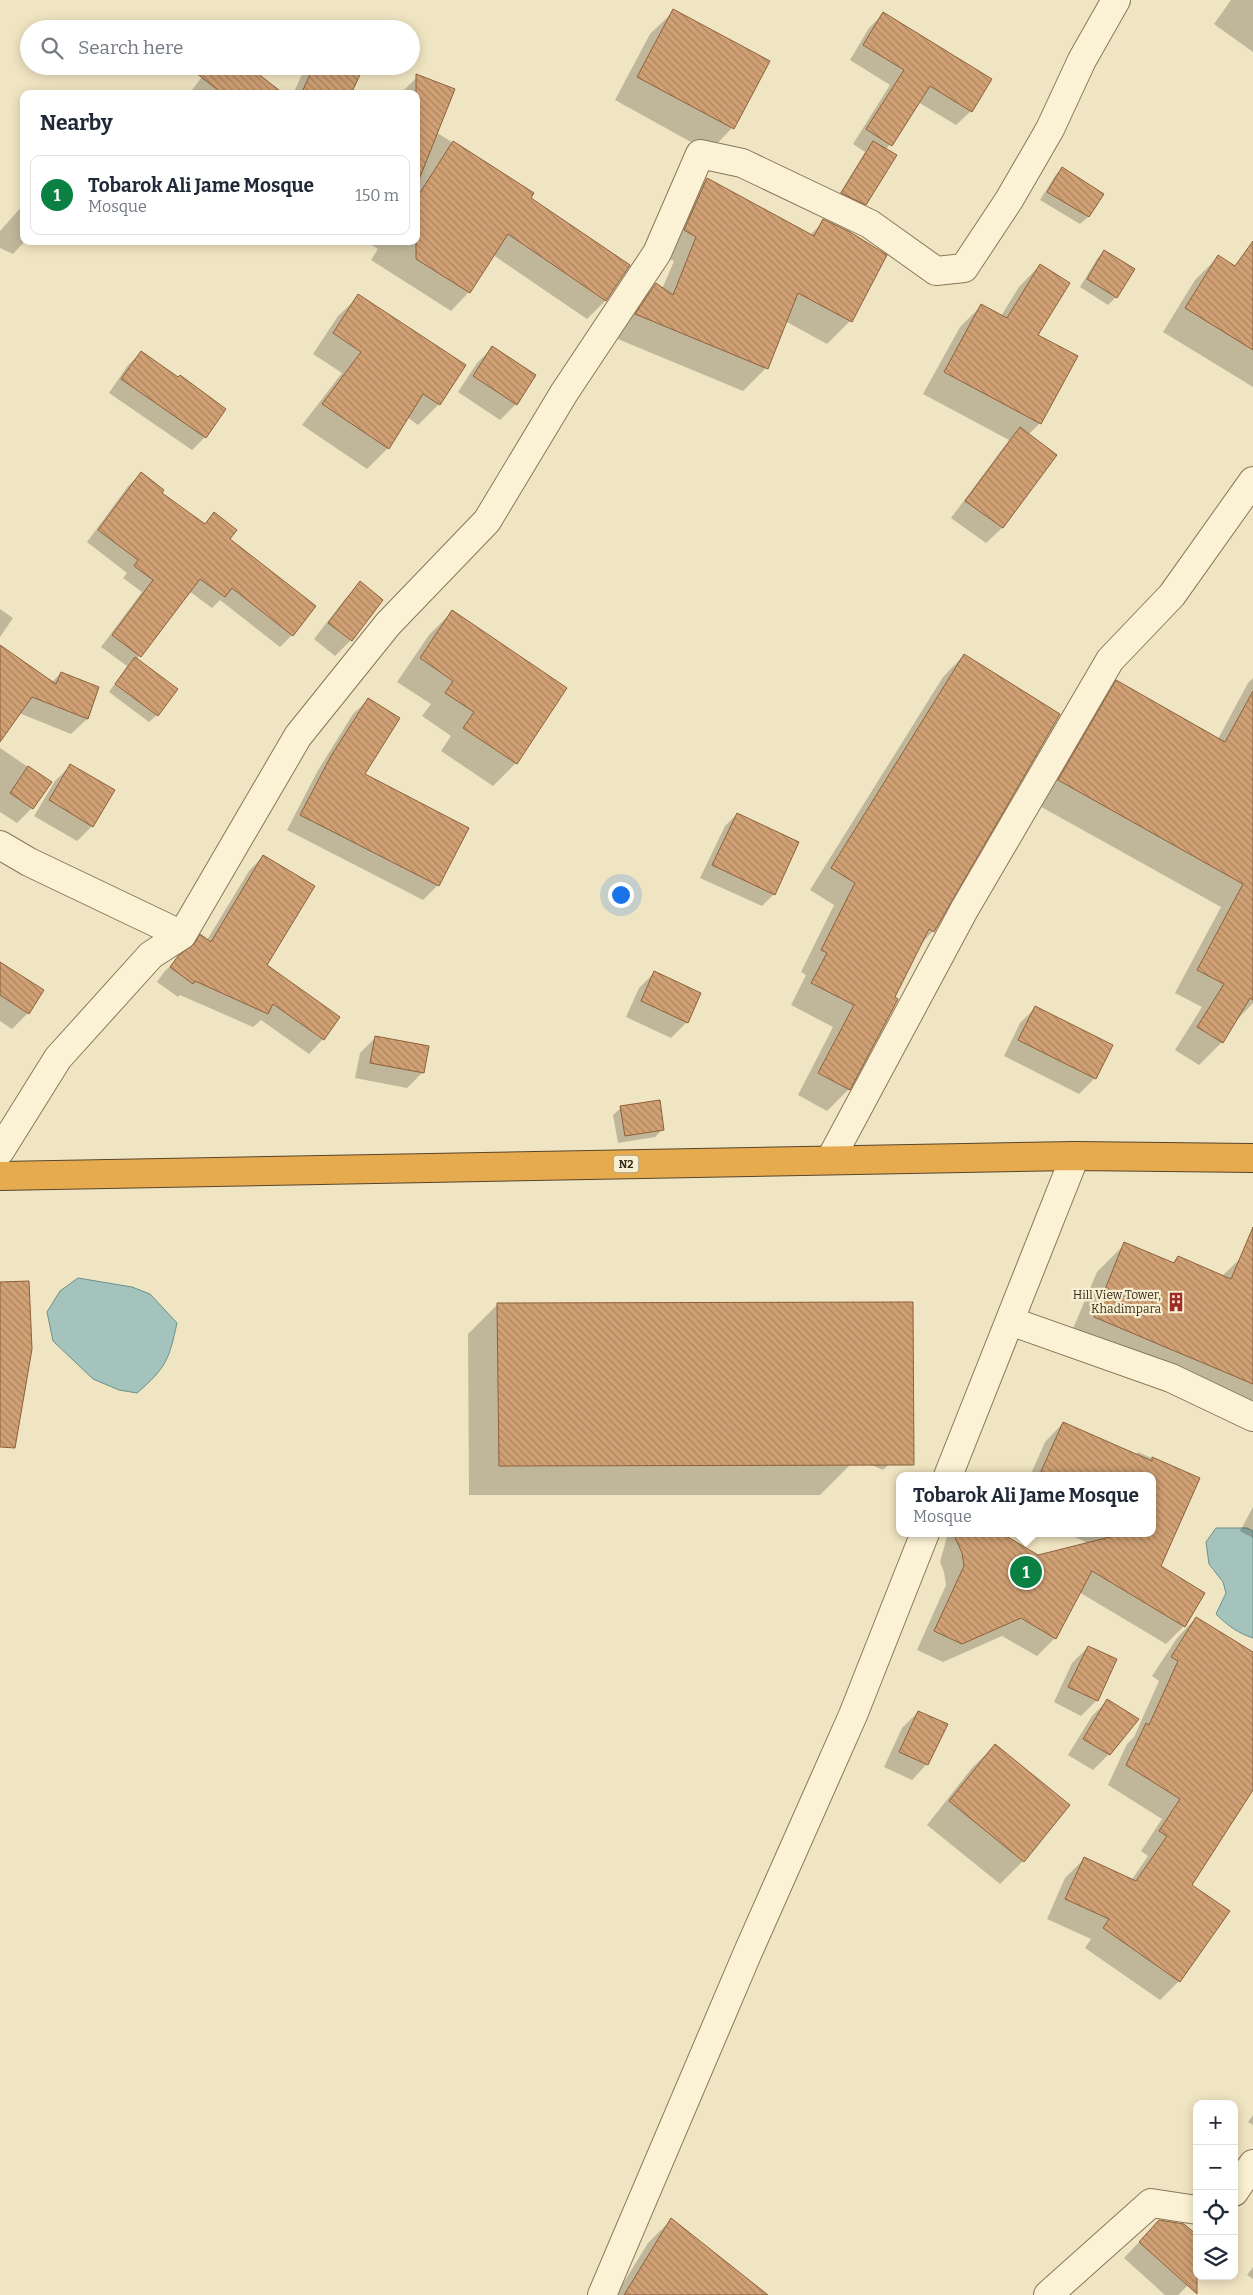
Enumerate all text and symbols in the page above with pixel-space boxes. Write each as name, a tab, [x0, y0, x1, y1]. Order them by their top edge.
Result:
search box	[20, 20, 420, 75]
icon: search	[38, 34, 66, 62]
text: Search here	[78, 36, 183, 59]
text: Nearby	[40, 110, 113, 136]
text: Tobarok Ali Jame Mosque	[88, 174, 314, 197]
text: 1	[54, 186, 60, 205]
text: 150 m	[355, 186, 399, 205]
text: Mosque	[88, 197, 147, 216]
your location	[608, 882, 634, 908]
road number: N2	[614, 1156, 638, 1172]
place label: Hill View Tower, Khadimpara	[1073, 1288, 1161, 1316]
building icon: Hill View Tower, Khadimpara	[1165, 1291, 1187, 1313]
popup	[896, 1472, 1156, 1537]
text: Tobarok Ali Jame Mosque	[913, 1484, 1139, 1507]
text: Mosque	[913, 1507, 972, 1526]
pin: 1	[1010, 1553, 1042, 1591]
map controls	[1193, 2100, 1238, 2280]
button: +	[1193, 2100, 1238, 2145]
button: −	[1193, 2145, 1238, 2190]
button: locate	[1193, 2190, 1238, 2235]
button: layers	[1193, 2235, 1238, 2280]

